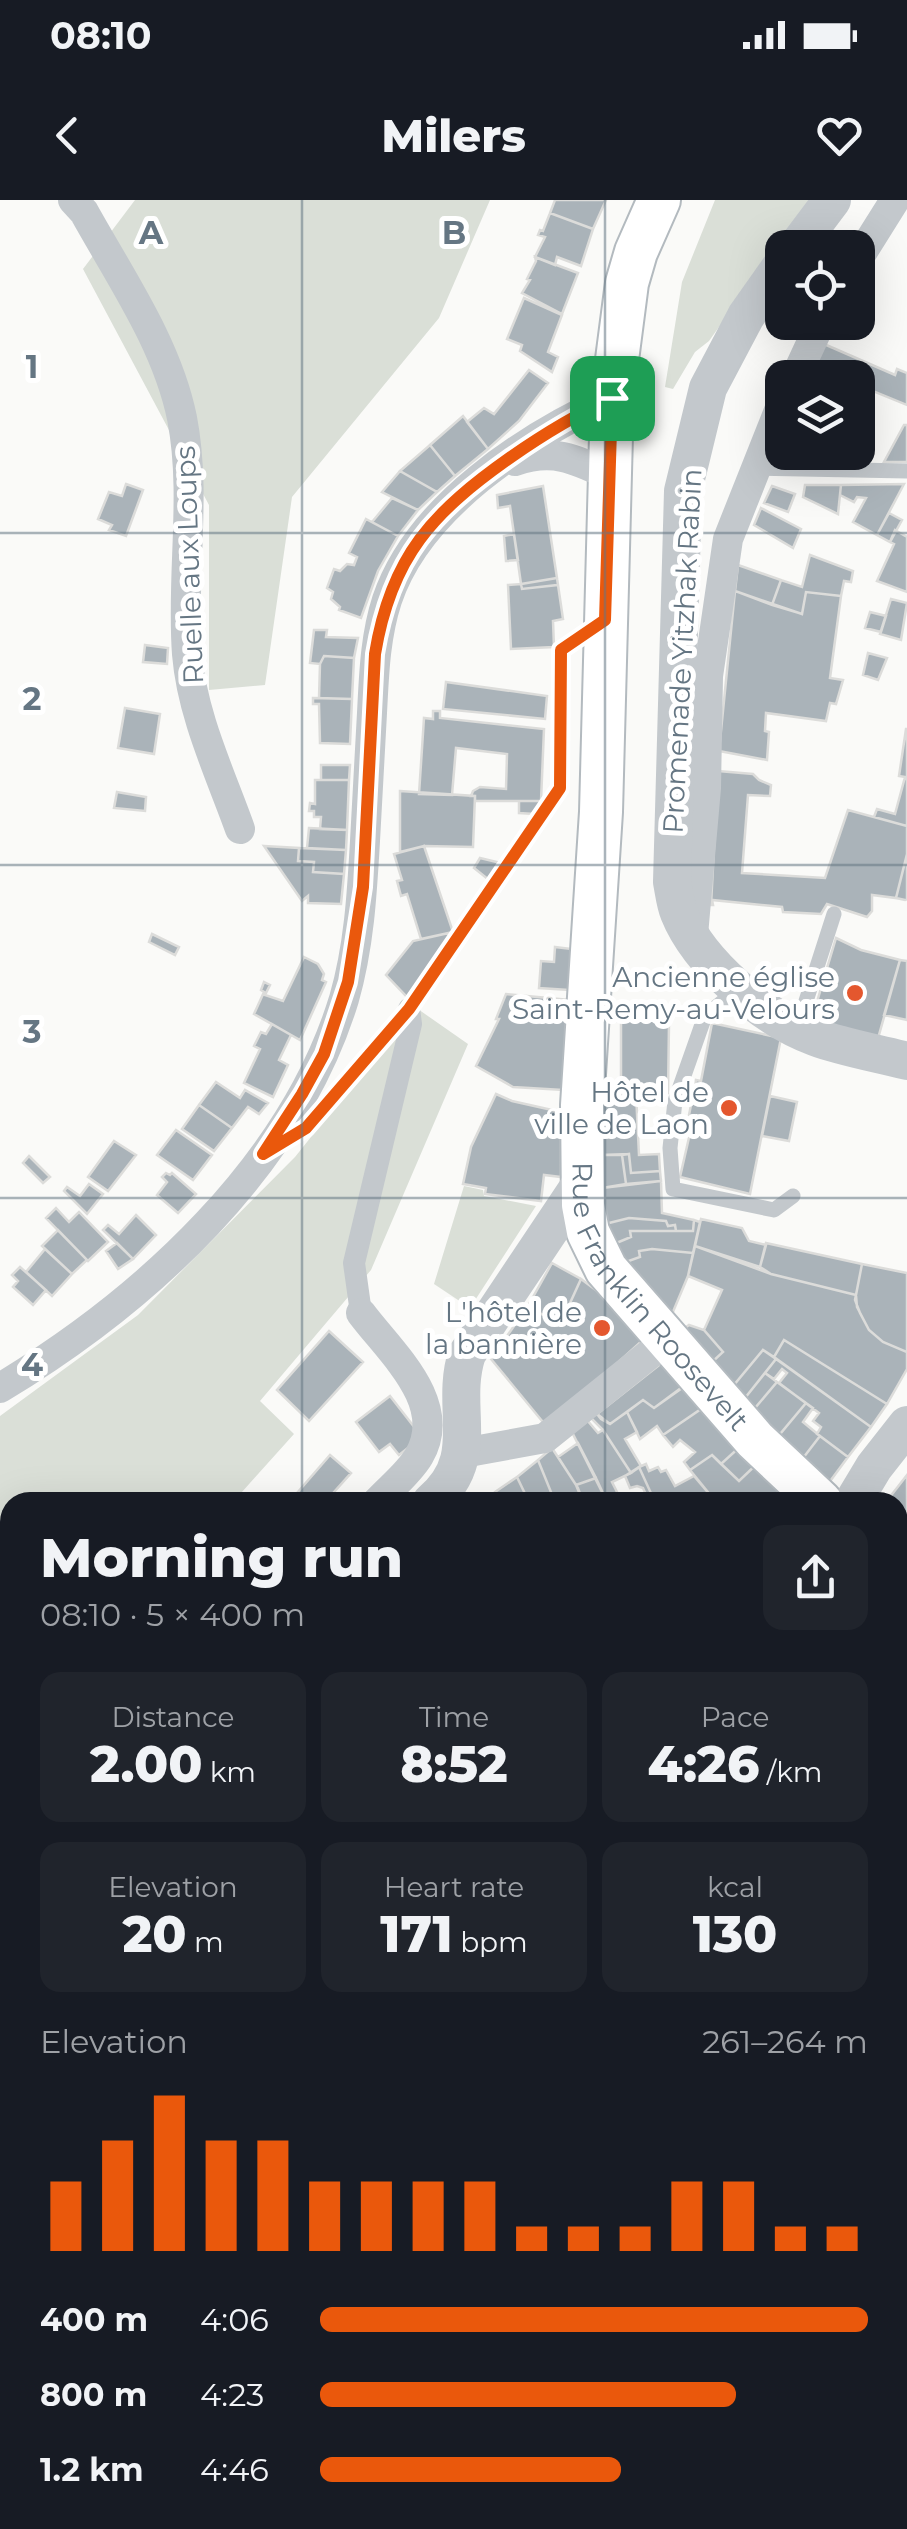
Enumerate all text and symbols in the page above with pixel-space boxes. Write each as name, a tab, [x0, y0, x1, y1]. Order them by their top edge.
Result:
text: 08:10	[50, 12, 152, 59]
icon: back	[40, 108, 95, 163]
text: Milers	[381, 108, 526, 163]
icon: heart	[812, 108, 867, 163]
text: A	[138, 213, 164, 252]
text: B	[442, 213, 466, 252]
map controls	[765, 230, 875, 470]
button: locate	[765, 230, 875, 340]
text: 1	[26, 347, 38, 386]
pin	[570, 356, 655, 441]
button: layers	[765, 360, 875, 470]
icon: arrive	[585, 371, 640, 426]
street label: Ruelle aux Loups	[168, 445, 210, 685]
street label: Promenade Yitzhak Rabin	[655, 468, 709, 834]
text: 2	[23, 679, 41, 718]
place label: Ancienne église Saint-Remy-au-Velours	[512, 960, 835, 1026]
marker: Ancienne église Saint-Remy-au-Velours	[844, 982, 866, 1004]
text: 3	[22, 1012, 41, 1051]
place label: Hôtel de ville de Laon	[534, 1075, 709, 1141]
marker: Hôtel de ville de Laon	[718, 1097, 740, 1119]
street label: Rue Franklin Roosevelt	[566, 1162, 756, 1438]
place label: L'hôtel de la bannière	[425, 1295, 582, 1361]
marker: L'hôtel de la bannière	[591, 1317, 613, 1339]
text: 4	[21, 1345, 43, 1384]
text: Morning run	[40, 1524, 403, 1591]
button: share	[763, 1525, 868, 1630]
text: 08:10 · 5 × 400 m	[40, 1595, 305, 1634]
text: Distance	[111, 1700, 235, 1734]
text: Time	[419, 1700, 489, 1734]
text: Pace	[701, 1700, 769, 1734]
text: 2.00	[90, 1734, 202, 1795]
text: 8:52	[400, 1734, 508, 1795]
text: 4:26	[647, 1734, 759, 1795]
text: km	[202, 1755, 256, 1789]
text: /km	[759, 1755, 823, 1789]
text: Elevation	[108, 1870, 238, 1904]
text: Heart rate	[384, 1870, 524, 1904]
text: kcal	[707, 1870, 763, 1904]
text: 20	[122, 1904, 187, 1965]
text: 171	[380, 1904, 453, 1965]
text: 130	[693, 1904, 777, 1965]
text: m	[187, 1925, 224, 1959]
text: bpm	[453, 1925, 528, 1959]
text: Elevation	[40, 2022, 188, 2061]
text: 261–264 m	[702, 2022, 868, 2061]
text: 400 m	[40, 2300, 148, 2339]
text: 4:06	[200, 2300, 269, 2339]
text: 800 m	[40, 2375, 147, 2414]
text: 4:23	[200, 2375, 264, 2414]
text: 1.2 km	[40, 2450, 144, 2489]
text: 4:46	[200, 2450, 269, 2489]

